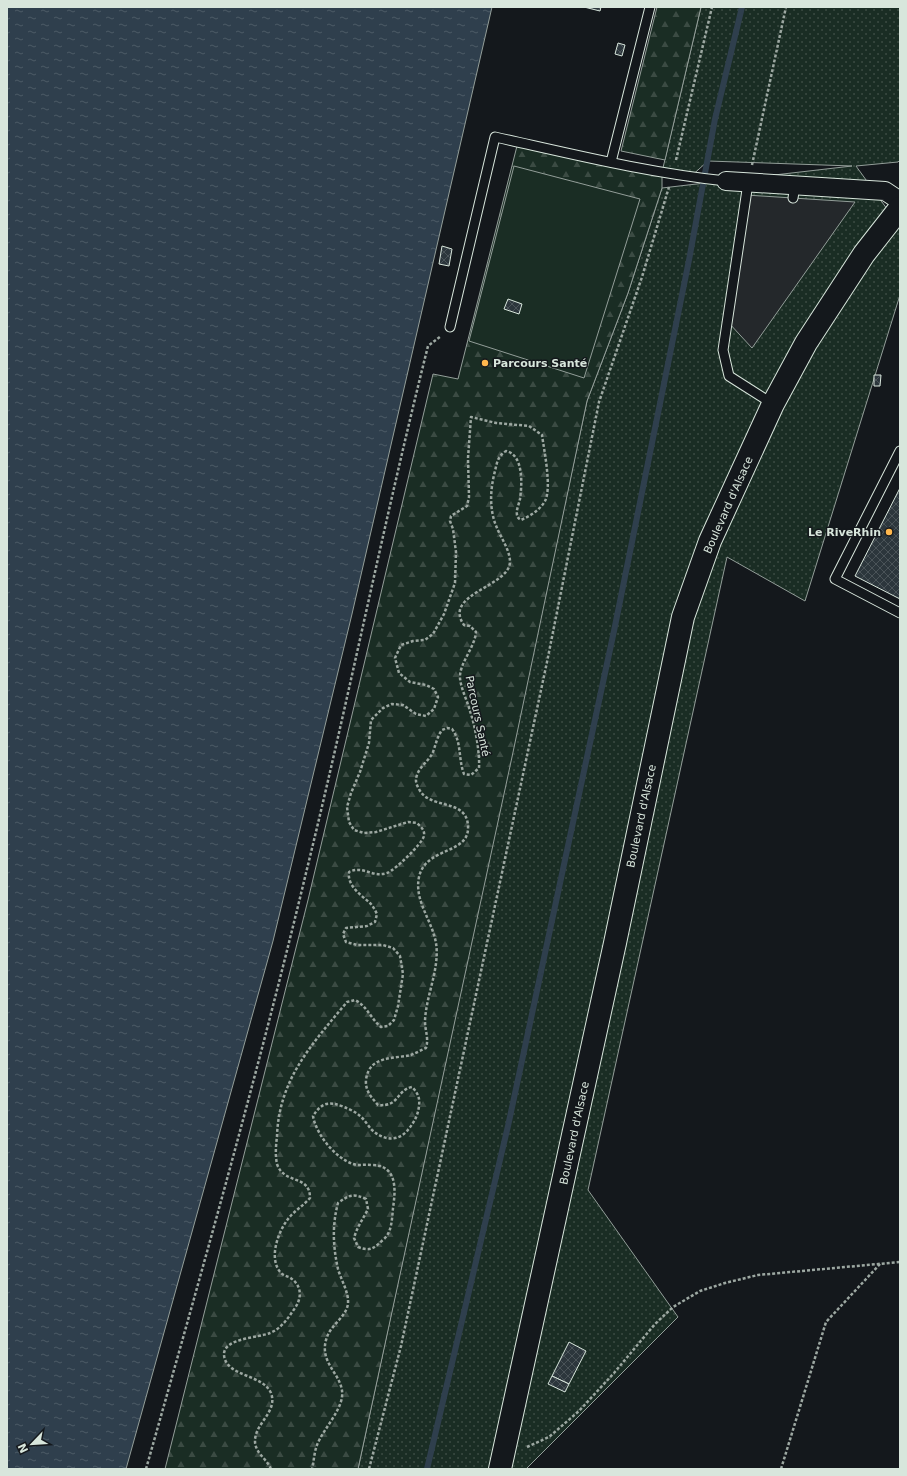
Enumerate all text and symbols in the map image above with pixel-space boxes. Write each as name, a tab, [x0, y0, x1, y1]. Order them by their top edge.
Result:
place label: Parcours Santé	[493, 357, 587, 370]
marker: Parcours Santé	[480, 358, 490, 368]
street label: Boulevard d'Alsace	[701, 454, 756, 556]
place label: Le RiveRhin	[808, 526, 881, 539]
marker: Le RiveRhin	[884, 527, 894, 537]
street label: Parcours Santé	[463, 674, 492, 758]
street label: Boulevard d'Alsace	[624, 763, 659, 869]
street label: Boulevard d'Alsace	[557, 1080, 592, 1186]
north arrow	[12, 1424, 52, 1464]
text: N	[16, 1441, 31, 1455]

